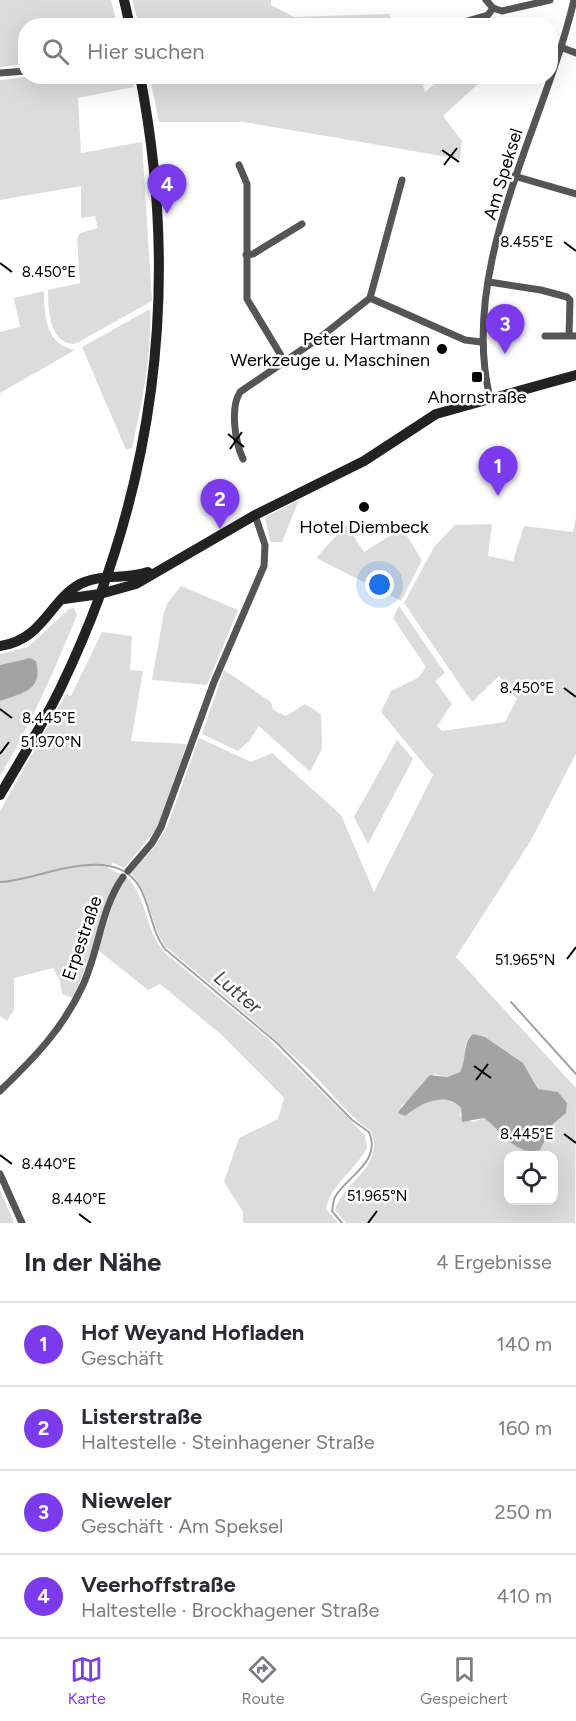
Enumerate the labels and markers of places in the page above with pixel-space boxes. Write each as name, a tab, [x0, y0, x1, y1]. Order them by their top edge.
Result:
pin: 4	[148, 164, 186, 214]
pin: 3	[486, 304, 524, 354]
place label: Peter Hartmann Werkzeuge u. Maschinen	[230, 328, 430, 371]
marker: Peter Hartmann Werkzeuge u. Maschinen	[435, 342, 449, 356]
marker: Ahornstraße	[470, 370, 484, 384]
place label: Ahornstraße	[427, 386, 527, 408]
pin: 1	[478, 446, 518, 496]
pin: 2	[200, 480, 240, 529]
marker: Hotel Diembeck	[357, 500, 371, 514]
place label: Hotel Diembeck	[299, 516, 429, 538]

